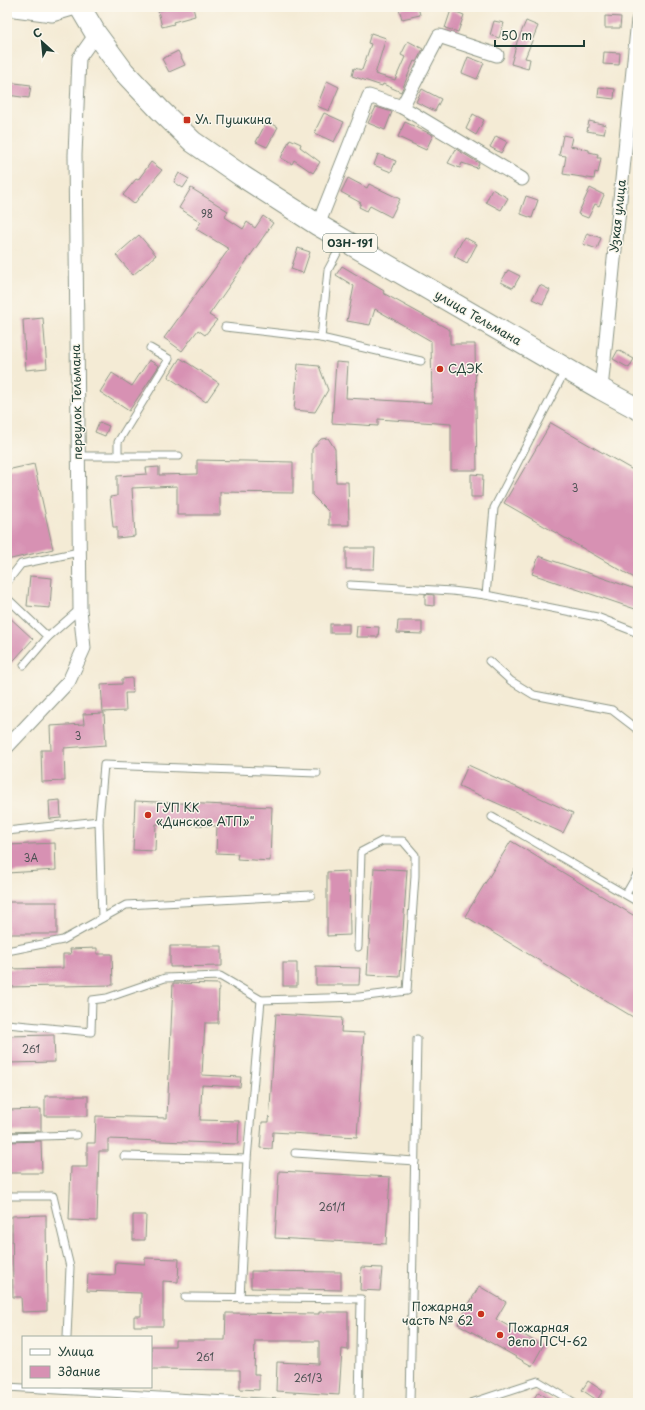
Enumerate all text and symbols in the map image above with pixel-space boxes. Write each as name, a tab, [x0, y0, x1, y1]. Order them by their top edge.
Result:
north arrow	[22, 22, 62, 62]
scale bar	[495, 22, 584, 48]
text: С	[30, 23, 45, 42]
text: 50 m	[501, 26, 532, 44]
place label: Ул. Пушкина	[195, 110, 272, 128]
marker: Ул. Пушкина	[182, 115, 192, 125]
street label: Узкая улица	[604, 178, 630, 253]
house number: 98	[201, 206, 213, 221]
road number: 03Н-191	[323, 234, 377, 252]
street label: улица Тельмана	[432, 285, 526, 350]
street label: переулок Тельмана	[66, 344, 86, 460]
place label: СДЭК	[448, 359, 483, 377]
marker: СДЭК	[435, 364, 445, 374]
house number: 3	[572, 480, 578, 495]
house number: 3	[75, 728, 81, 743]
place label: ГУП КК «Динское АТП»"	[156, 798, 254, 830]
marker: ГУП КК «Динское АТП»"	[143, 810, 153, 820]
house number: 3А	[24, 850, 38, 865]
house number: 261	[22, 1041, 40, 1056]
house number: 261/1	[319, 1199, 345, 1214]
place label: Пожарная часть № 62	[402, 1297, 473, 1329]
marker: Пожарная часть № 62	[476, 1309, 486, 1319]
place label: Пожарная депо ПСЧ-62	[508, 1318, 588, 1350]
marker: Пожарная депо ПСЧ-62	[495, 1330, 505, 1340]
legend	[22, 1336, 152, 1388]
text: Улица	[58, 1342, 94, 1360]
house number: 261	[196, 1349, 214, 1364]
text: Здание	[58, 1362, 100, 1380]
house number: 261/3	[294, 1370, 322, 1385]

